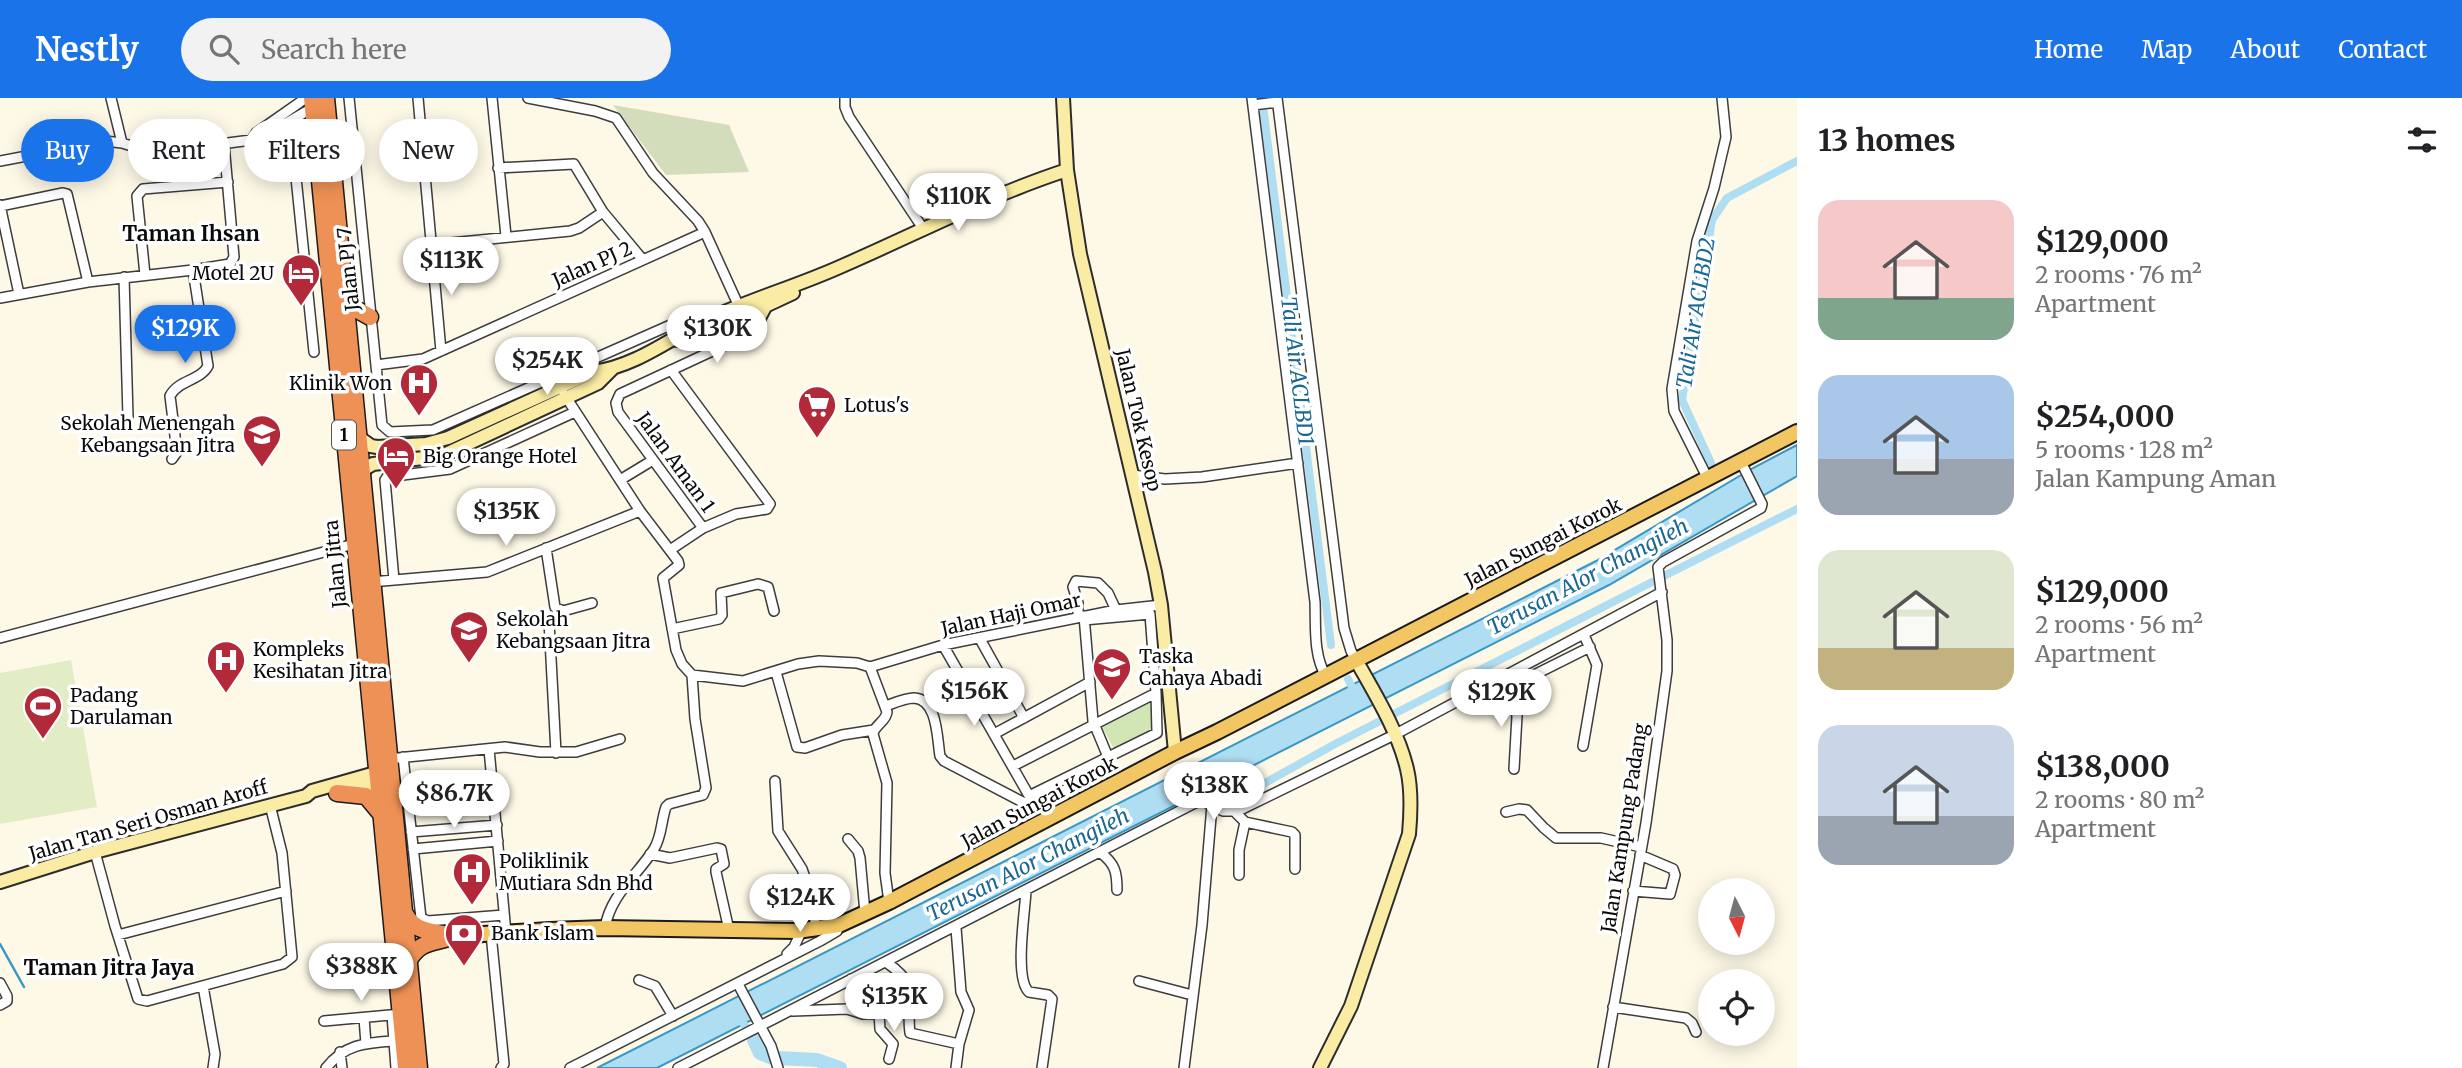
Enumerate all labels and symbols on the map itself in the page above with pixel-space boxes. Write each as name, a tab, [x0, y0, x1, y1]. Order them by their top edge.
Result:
pin: $110K	[909, 174, 1007, 233]
district label: Taman Ihsan	[122, 220, 260, 247]
street label: Jalan PJ 7	[332, 226, 364, 313]
street label: Jalan PJ 2	[548, 236, 636, 293]
water label: Tali Air ACLBD2	[1670, 236, 1721, 390]
pin: $113K	[402, 238, 500, 297]
hotel icon: Motel 2U	[280, 252, 322, 307]
place label: Motel 2U	[192, 261, 274, 285]
water label: Tali Air ACLBD1	[1275, 295, 1320, 447]
pin: $129K	[136, 306, 234, 365]
pin: $130K	[668, 306, 766, 365]
pin: $254K	[498, 338, 596, 397]
street label: Jalan Tok Kesop	[1111, 345, 1167, 494]
hospital icon: Klinik Won	[398, 362, 440, 417]
place label: Klinik Won	[289, 371, 392, 395]
supermarket icon: Lotus's	[796, 384, 838, 439]
place label: Lotus's	[844, 393, 909, 417]
street label: Jalan Aman 1	[631, 406, 721, 517]
place label: Sekolah Menengah Kebangsaan Jitra	[60, 411, 235, 457]
school or university icon: Sekolah Menengah Kebangsaan Jitra	[241, 413, 283, 468]
road number: 1	[332, 421, 356, 450]
hotel icon: Big Orange Hotel	[375, 435, 417, 490]
place label: Big Orange Hotel	[423, 444, 577, 468]
pin: $135K	[457, 489, 555, 548]
street label: Jalan Sungai Korok	[1460, 492, 1625, 592]
water label: Terusan Alor Changileh	[1483, 512, 1693, 641]
street label: Jalan Jitra	[318, 519, 352, 610]
street label: Jalan Haji Omar	[938, 587, 1084, 641]
place label: Sekolah Kebangsaan Jitra	[496, 607, 651, 653]
school or university icon: Sekolah Kebangsaan Jitra	[448, 609, 490, 664]
place label: Kompleks Kesihatan Jitra	[253, 637, 387, 683]
hospital icon: Kompleks Kesihatan Jitra	[205, 639, 247, 694]
place label: Taska Cahaya Abadi	[1139, 644, 1262, 690]
school or university icon: Taska Cahaya Abadi	[1091, 646, 1133, 701]
pin: $156K	[925, 668, 1023, 728]
pin: $129K	[1452, 670, 1550, 729]
place label: Padang Darulaman	[70, 683, 173, 729]
sports icon: Padang Darulaman	[22, 685, 64, 740]
street label: Jalan Kampung Padang	[1595, 721, 1653, 936]
street label: Jalan Sungai Korok	[956, 751, 1121, 854]
pin: $138K	[1165, 762, 1263, 822]
pin: $86.7K	[397, 770, 511, 830]
street label: Jalan Tan Seri Osman Aroff	[25, 774, 271, 866]
water label: Terusan Alor Changileh	[922, 802, 1134, 927]
place label: Poliklinik Mutiara Sdn Bhd	[499, 849, 653, 895]
hospital icon: Poliklinik Mutiara Sdn Bhd	[451, 851, 493, 906]
pin: $124K	[751, 874, 849, 934]
north arrow	[1698, 878, 1774, 956]
bank icon: Bank Islam	[443, 912, 485, 967]
place label: Bank Islam	[491, 921, 594, 945]
pin: $388K	[312, 944, 410, 1003]
district label: Taman Jitra Jaya	[24, 954, 195, 981]
pin: $135K	[845, 974, 943, 1033]

